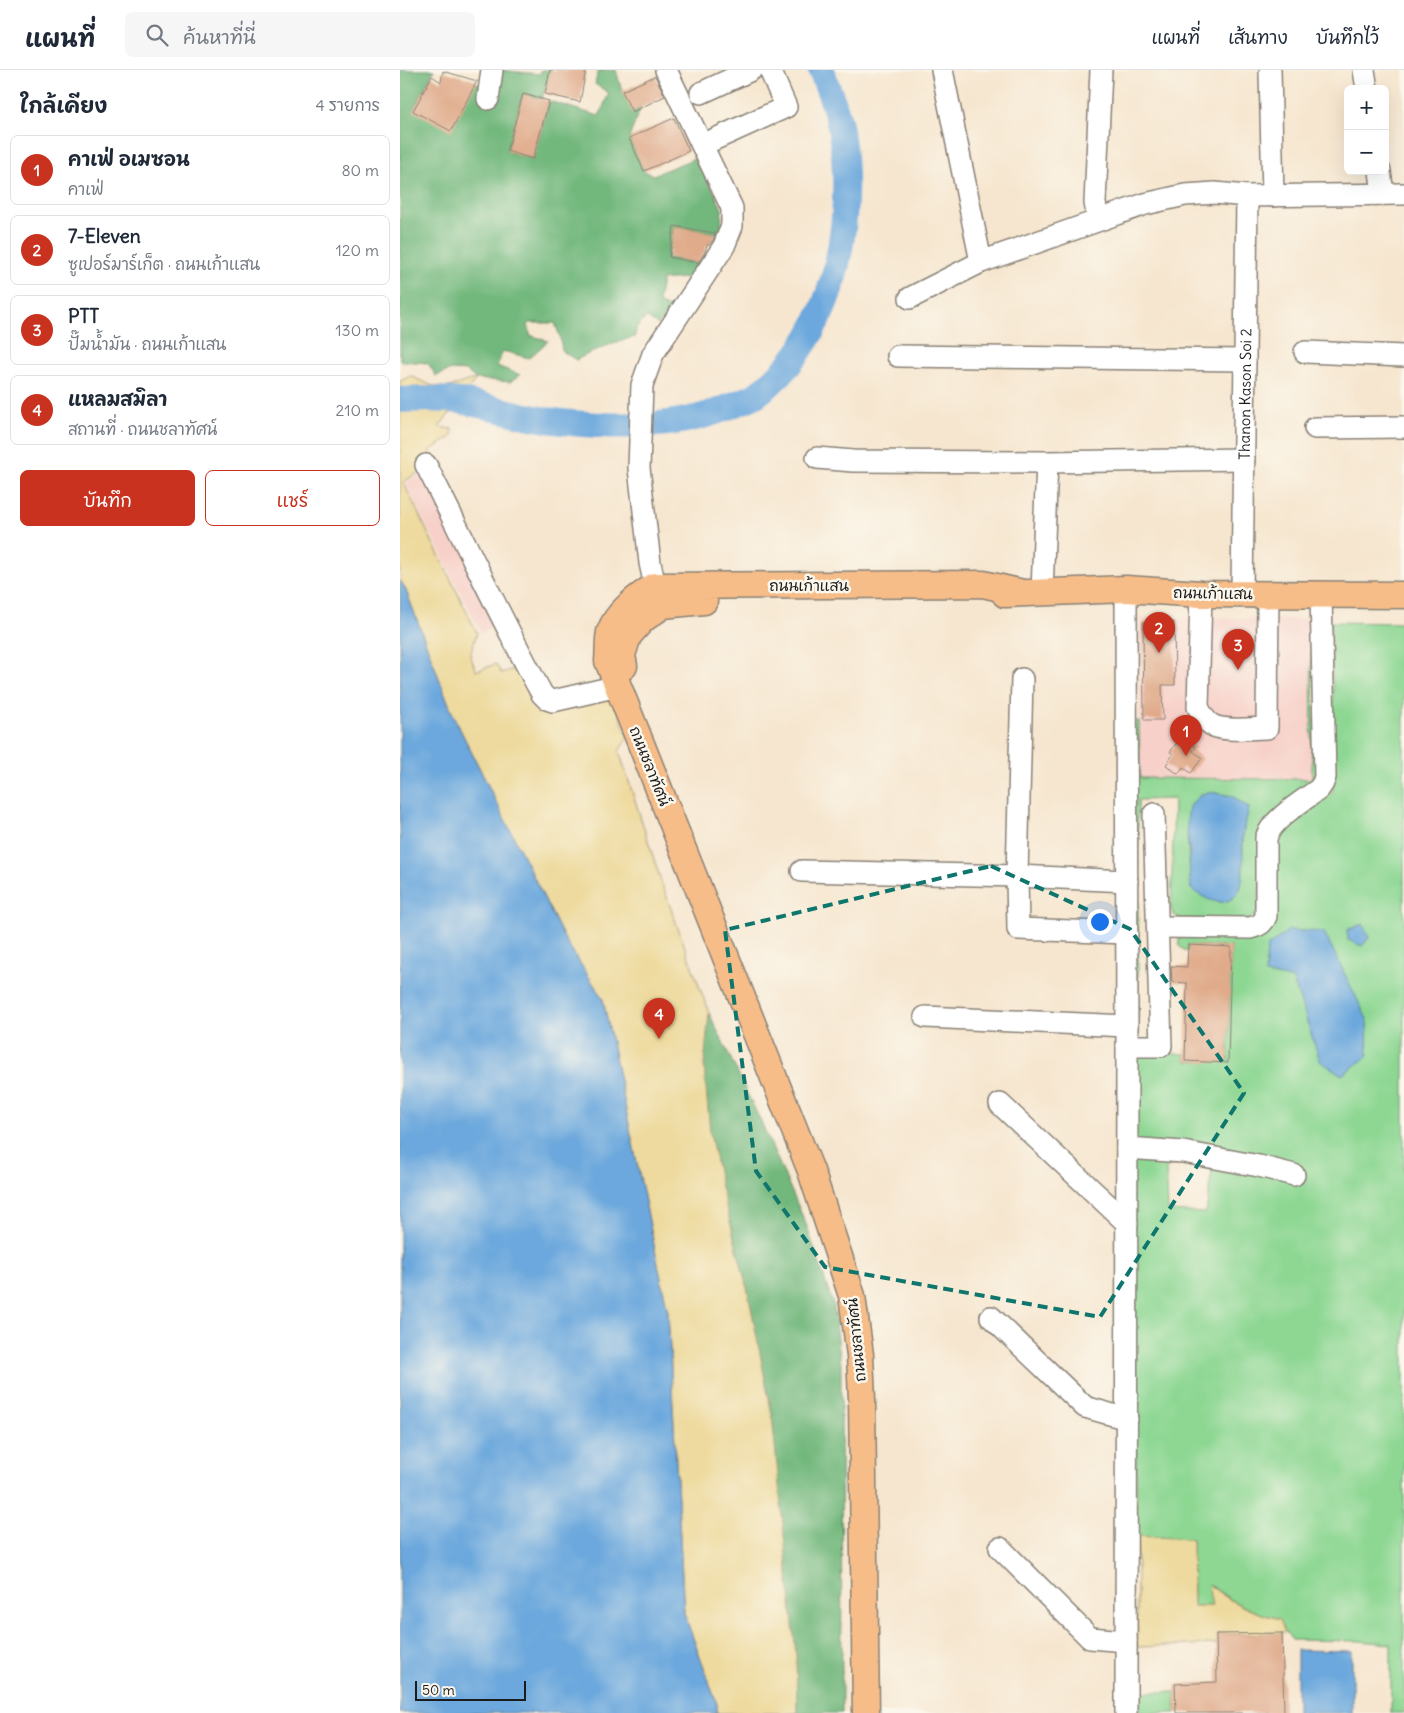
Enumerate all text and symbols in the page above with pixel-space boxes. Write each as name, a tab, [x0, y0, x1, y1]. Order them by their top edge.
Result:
search box	[125, 12, 475, 57]
icon: search	[143, 21, 171, 49]
text: แผนที่	[25, 23, 95, 53]
text: ค้นหาที่นี่	[183, 25, 256, 49]
text: แผนที่	[1152, 26, 1200, 49]
text: เส้นทาง	[1228, 26, 1288, 49]
text: บันทึกไว้	[1316, 26, 1379, 49]
map controls	[1344, 85, 1389, 175]
button: +	[1344, 85, 1389, 130]
text: ใกล้เคียง	[20, 92, 107, 119]
text: 4 รายการ	[316, 95, 380, 115]
button: −	[1344, 130, 1389, 175]
text: คาเฟ่ อเมซอน	[68, 147, 190, 171]
text: 1	[34, 160, 40, 180]
text: 80 m	[341, 160, 379, 180]
text: คาเฟ่	[68, 179, 104, 199]
text: 7-Eleven	[68, 224, 141, 248]
text: 2	[33, 240, 41, 260]
text: 120 m	[336, 240, 379, 260]
text: ซูเปอร์มาร์เก็ต · ถนนเก้าแสน	[68, 254, 260, 274]
text: PTT	[68, 304, 99, 328]
text: 3	[32, 320, 42, 340]
text: 130 m	[335, 320, 379, 340]
street label: Thanon Kason Soi 2	[1234, 328, 1255, 460]
text: ปั๊มน้ำมัน · ถนนเก้าแสน	[68, 334, 227, 354]
text: แหลมสมิลา	[68, 387, 167, 411]
text: 4	[32, 400, 42, 420]
text: 210 m	[336, 400, 379, 420]
text: สถานที่ · ถนนชลาทัศน์	[68, 419, 217, 439]
button: บันทึก	[20, 470, 195, 526]
button: แชร์	[205, 470, 380, 526]
street label: ถนนเก้าแสน	[769, 576, 849, 595]
street label: ถนนเก้าแสน	[1173, 583, 1253, 603]
pin: 2	[1143, 612, 1175, 653]
pin: 3	[1222, 629, 1254, 670]
pin: 1	[1170, 715, 1202, 756]
street label: ถนนชลาทัศน์	[625, 723, 675, 809]
your location	[1087, 909, 1113, 935]
pin: 4	[643, 998, 675, 1039]
street label: ถนนชลาทัศน์	[842, 1297, 870, 1383]
scale bar	[415, 1678, 526, 1701]
text: 50 m	[422, 1681, 455, 1699]

